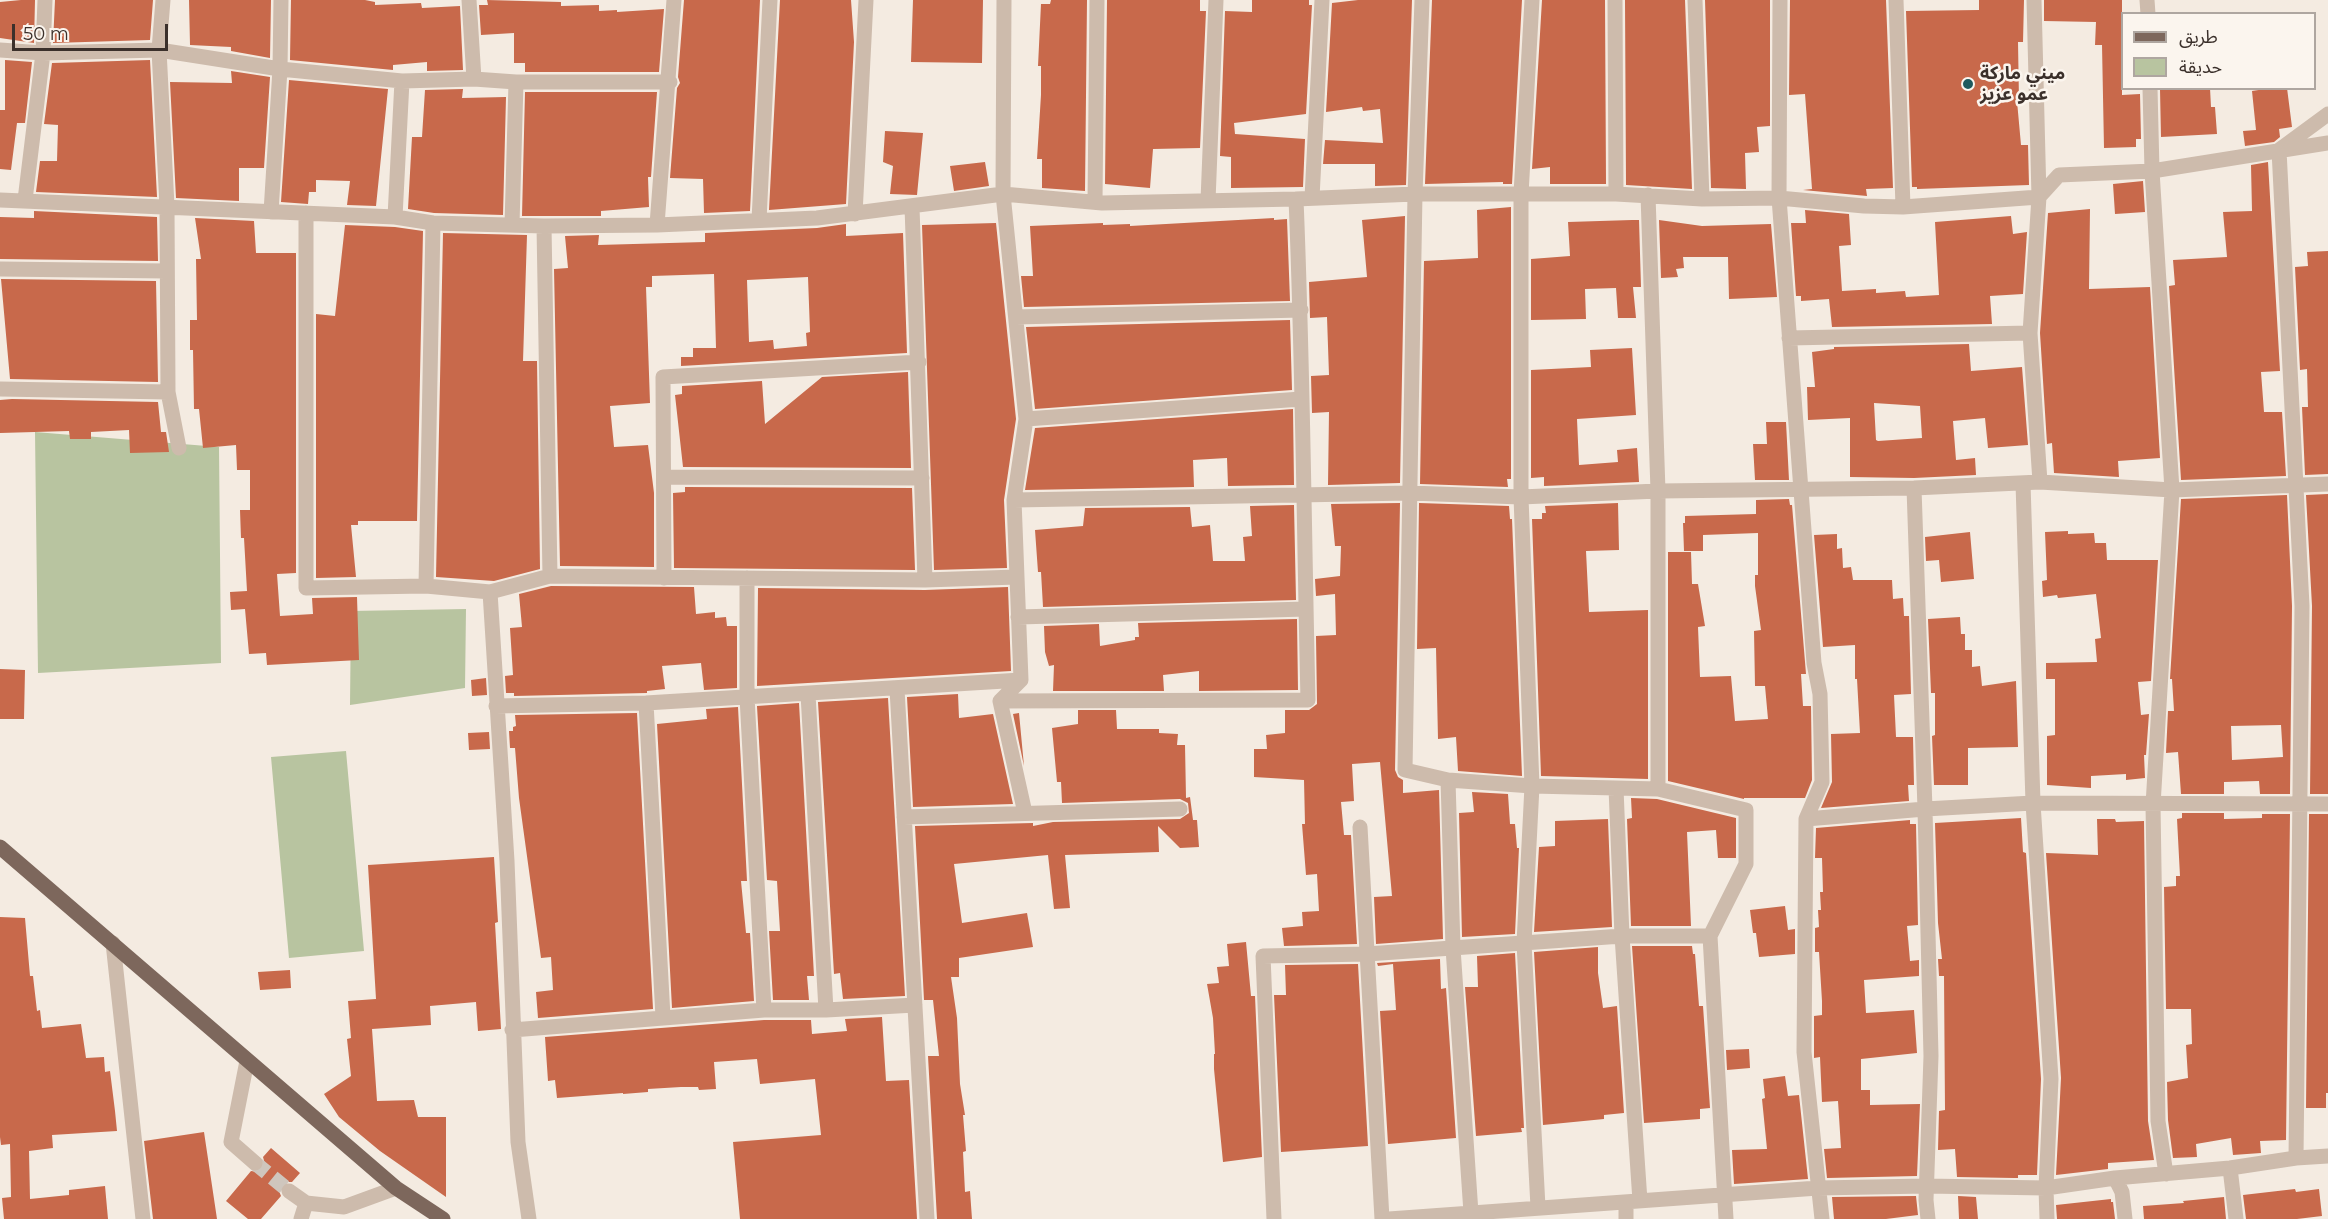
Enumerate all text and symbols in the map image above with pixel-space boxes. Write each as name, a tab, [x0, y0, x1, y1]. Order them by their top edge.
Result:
scale bar	[15, 12, 171, 50]
legend	[2121, 12, 2316, 90]
text: 50 m	[23, 23, 69, 45]
text: طريق	[2179, 26, 2218, 48]
text: حديقة	[2179, 56, 2222, 78]
place label: ميني ماركة عمو عزيز	[1980, 63, 2065, 106]
marker: ميني ماركة عمو عزيز	[1961, 77, 1975, 91]

